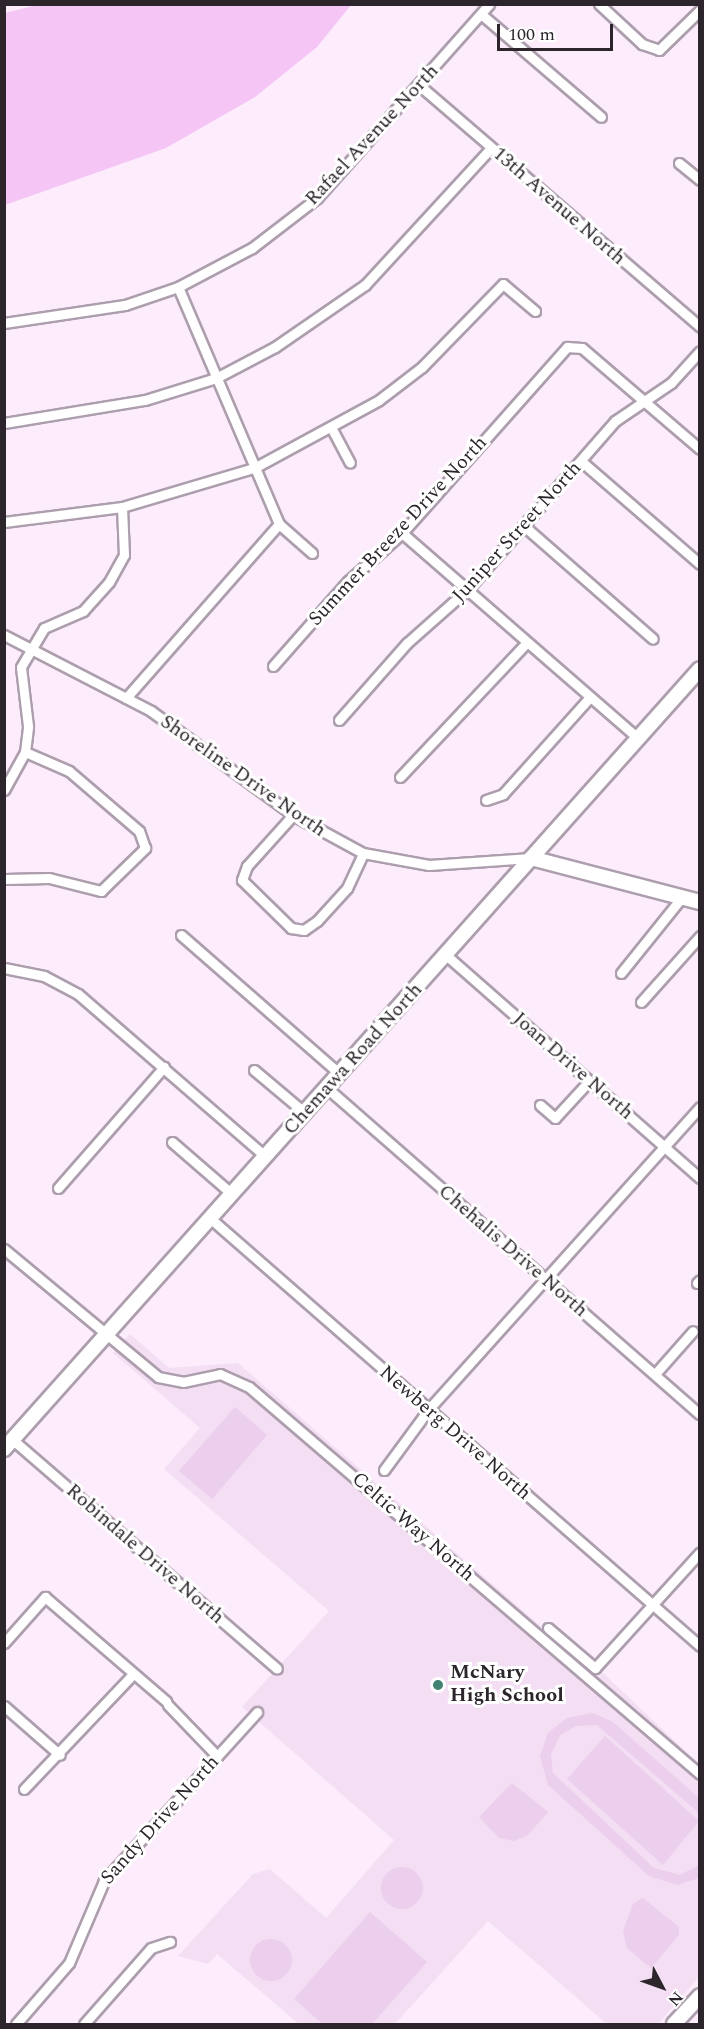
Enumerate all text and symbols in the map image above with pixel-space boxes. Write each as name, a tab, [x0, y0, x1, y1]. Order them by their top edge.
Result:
scale bar	[500, 12, 616, 50]
text: 100 m	[508, 21, 555, 48]
street label: Rafael Avenue North	[300, 59, 444, 211]
street label: 13th Avenue North	[488, 142, 630, 270]
street label: Summer Breeze Drive North	[304, 431, 492, 631]
street label: Juniper Street North	[447, 456, 587, 608]
street label: Shoreline Drive North	[156, 710, 330, 842]
street label: Chemawa Road North	[278, 978, 428, 1140]
street label: Joan Drive North	[508, 1007, 638, 1125]
street label: Chehalis Drive North	[433, 1180, 593, 1322]
street label: Newberg Drive North	[374, 1361, 536, 1505]
street label: Celtic Way North	[347, 1467, 479, 1587]
street label: Robindale Drive North	[61, 1479, 229, 1629]
place label: McNary High School	[450, 1661, 564, 1708]
marker: McNary High School	[431, 1678, 445, 1692]
street label: Sandy Drive North	[96, 1750, 224, 1890]
north arrow	[632, 1957, 692, 2017]
text: N	[662, 1986, 689, 2012]

